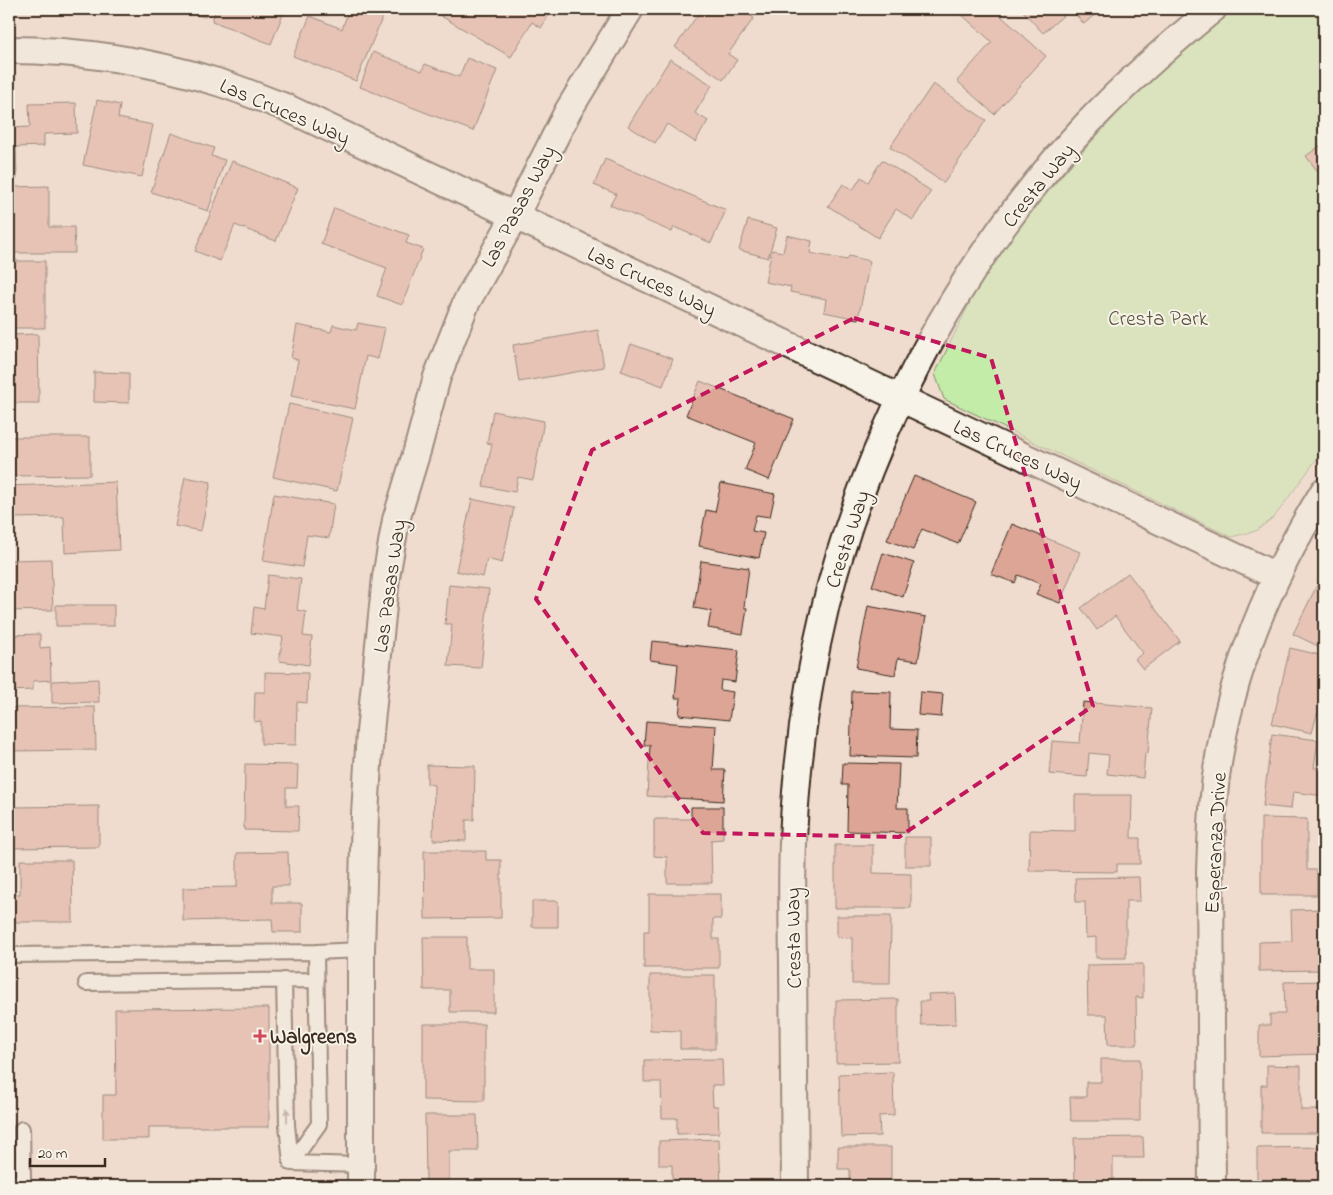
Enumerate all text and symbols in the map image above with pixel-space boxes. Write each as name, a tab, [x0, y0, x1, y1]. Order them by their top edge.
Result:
street label: Las Cruces Way	[214, 72, 354, 156]
street label: Cresta Way	[996, 138, 1085, 236]
street label: Las Pasas Way	[475, 140, 566, 274]
street label: Las Cruces Way	[581, 240, 720, 328]
park label: Cresta Park	[1108, 305, 1209, 335]
street label: Las Cruces Way	[947, 413, 1086, 501]
street label: Cresta Way	[819, 487, 881, 593]
street label: Las Pasas Way	[367, 518, 417, 655]
street label: Esperanza Drive	[1198, 771, 1236, 915]
street label: Cresta Way	[779, 887, 813, 989]
place label: Walgreens	[270, 1023, 357, 1055]
marker: Walgreens	[254, 1030, 266, 1042]
one-way arrow	[283, 1107, 291, 1123]
scale bar	[30, 1135, 105, 1167]
text: 20 m	[38, 1143, 68, 1165]

